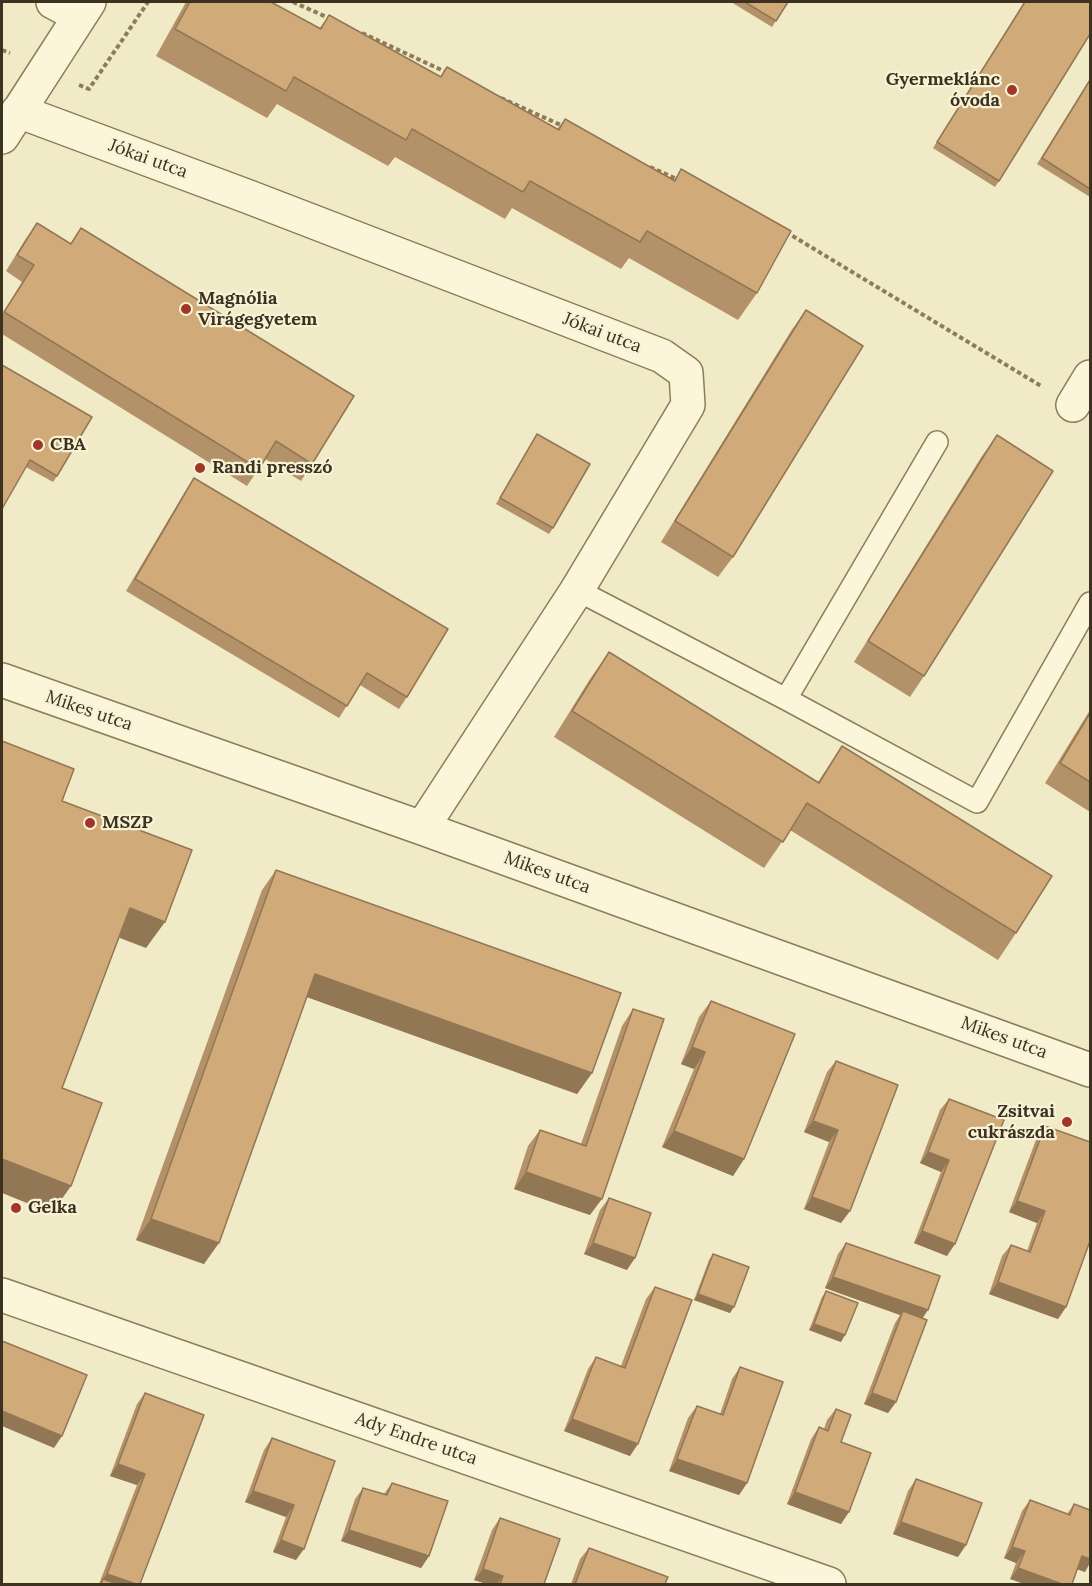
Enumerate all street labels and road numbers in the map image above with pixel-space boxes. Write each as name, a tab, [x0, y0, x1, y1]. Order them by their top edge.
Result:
street label: Jókai utca	[106, 135, 190, 183]
street label: Jókai utca	[560, 308, 644, 358]
street label: Mikes utca	[43, 686, 135, 736]
street label: Mikes utca	[501, 847, 593, 899]
street label: Mikes utca	[958, 1012, 1050, 1064]
street label: Ady Endre utca	[352, 1408, 480, 1470]

